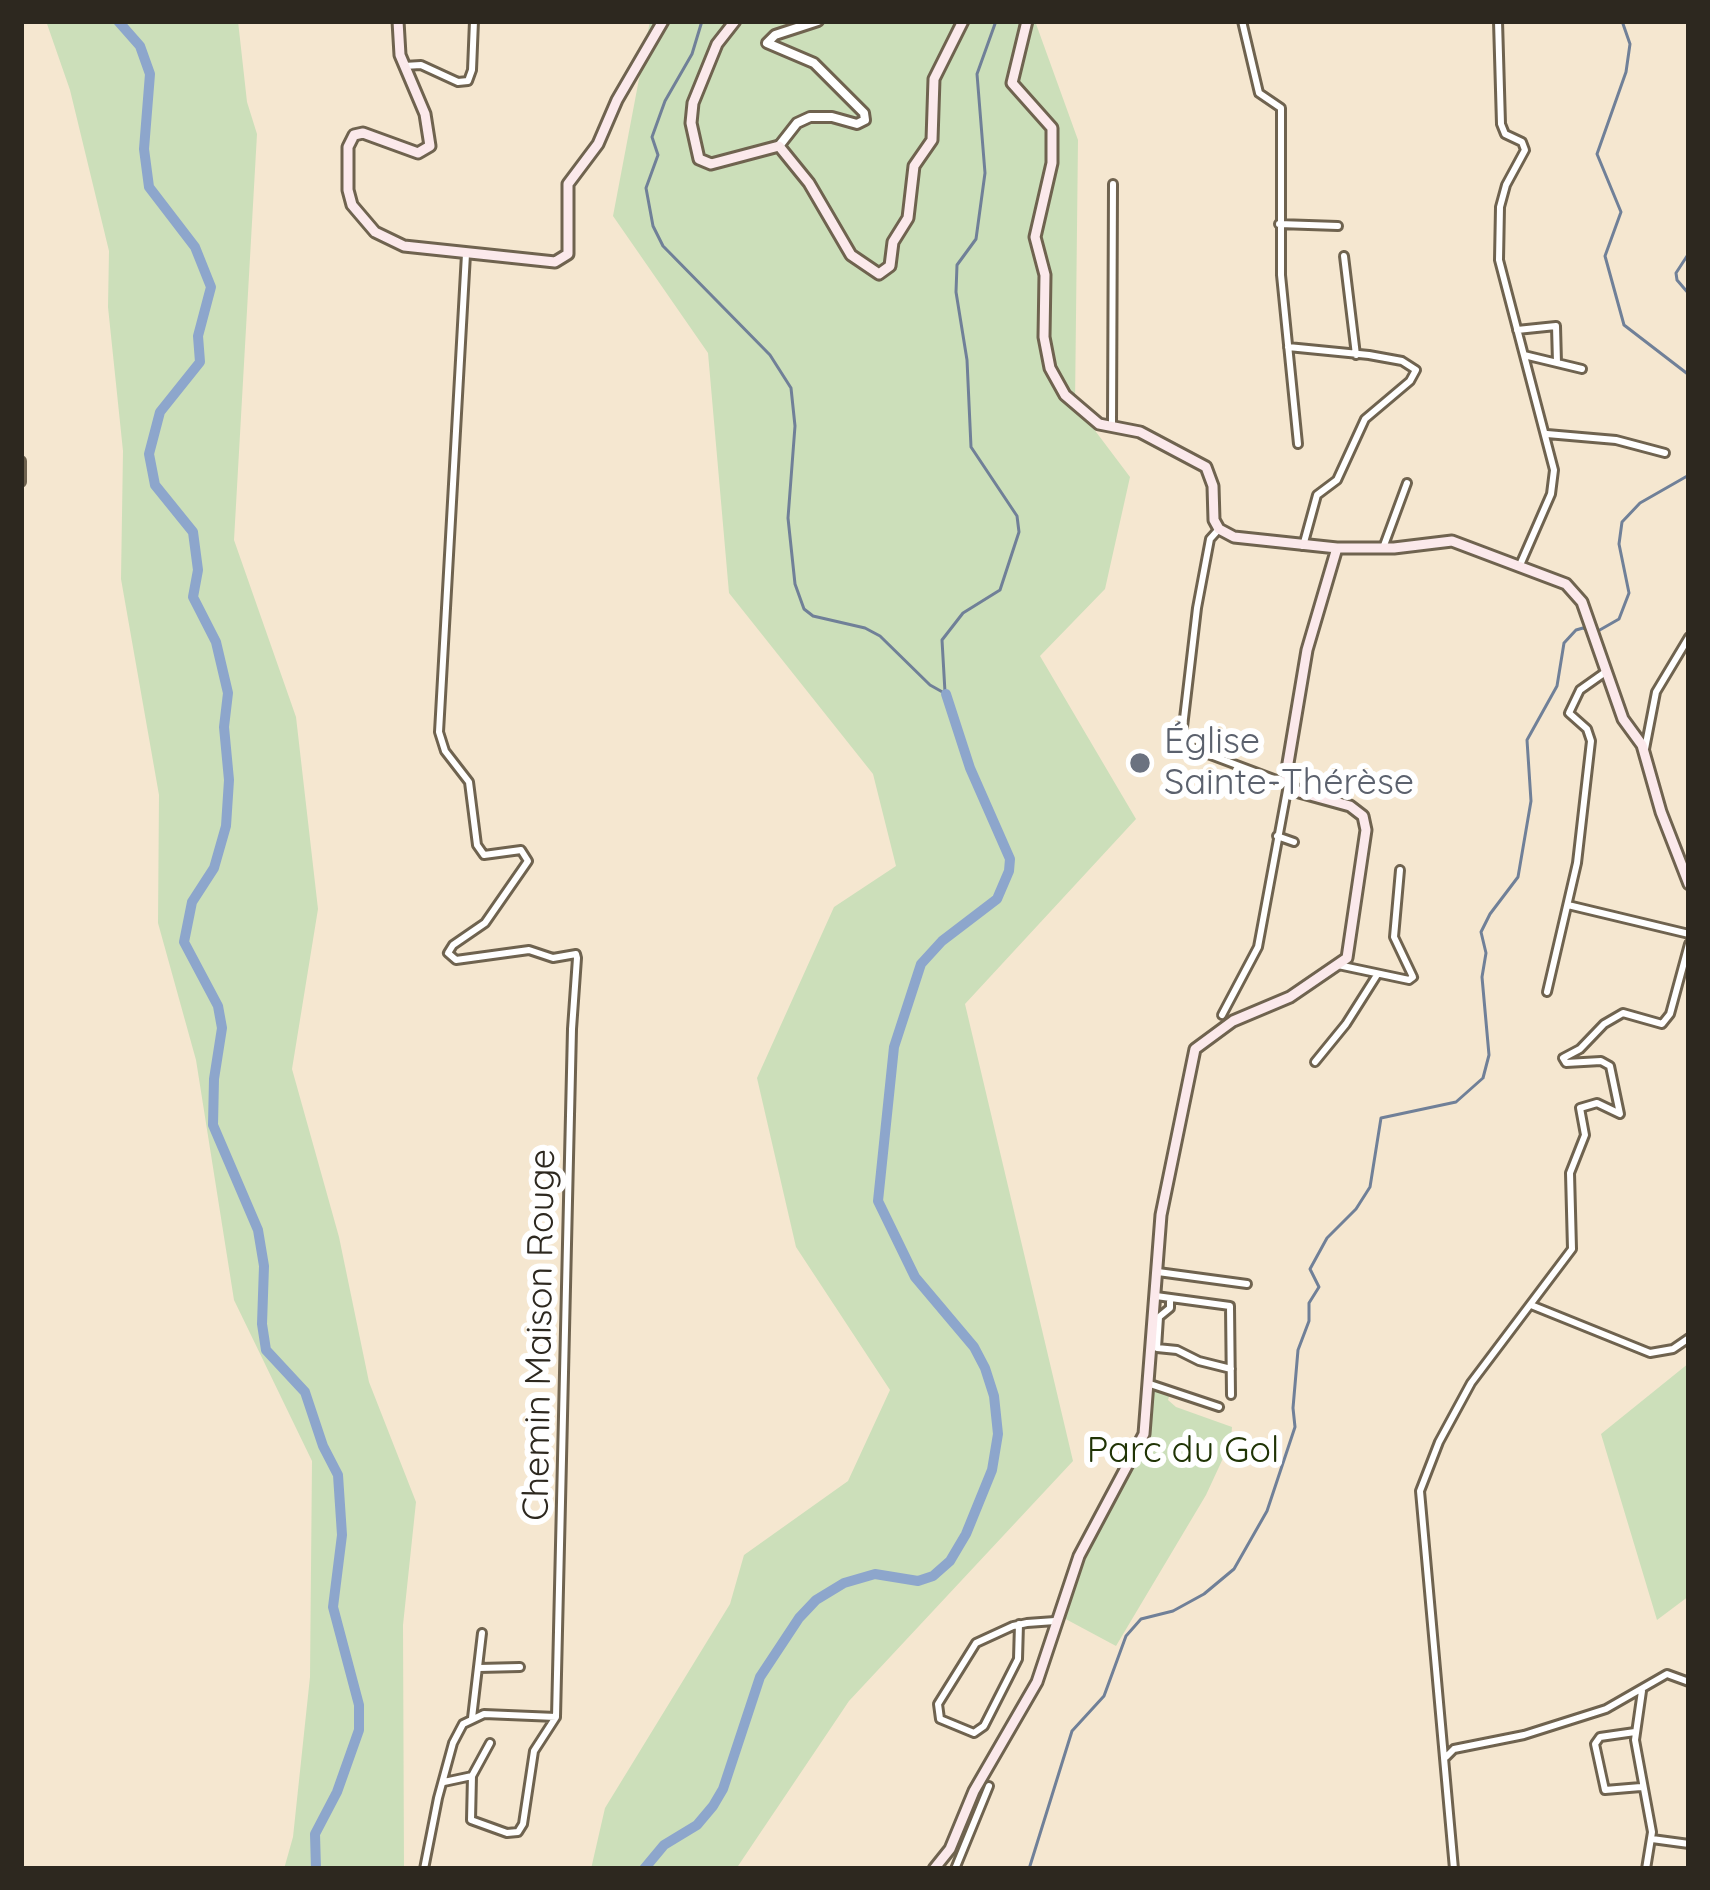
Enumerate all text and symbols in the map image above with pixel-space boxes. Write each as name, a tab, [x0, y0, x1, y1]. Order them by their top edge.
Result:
place label: Église Sainte-Thérèse	[1164, 720, 1414, 805]
marker: Église Sainte-Thérèse	[1127, 750, 1153, 776]
street label: Chemin Maison Rouge	[515, 1149, 565, 1521]
park label: Parc du Gol	[1087, 1429, 1279, 1473]

